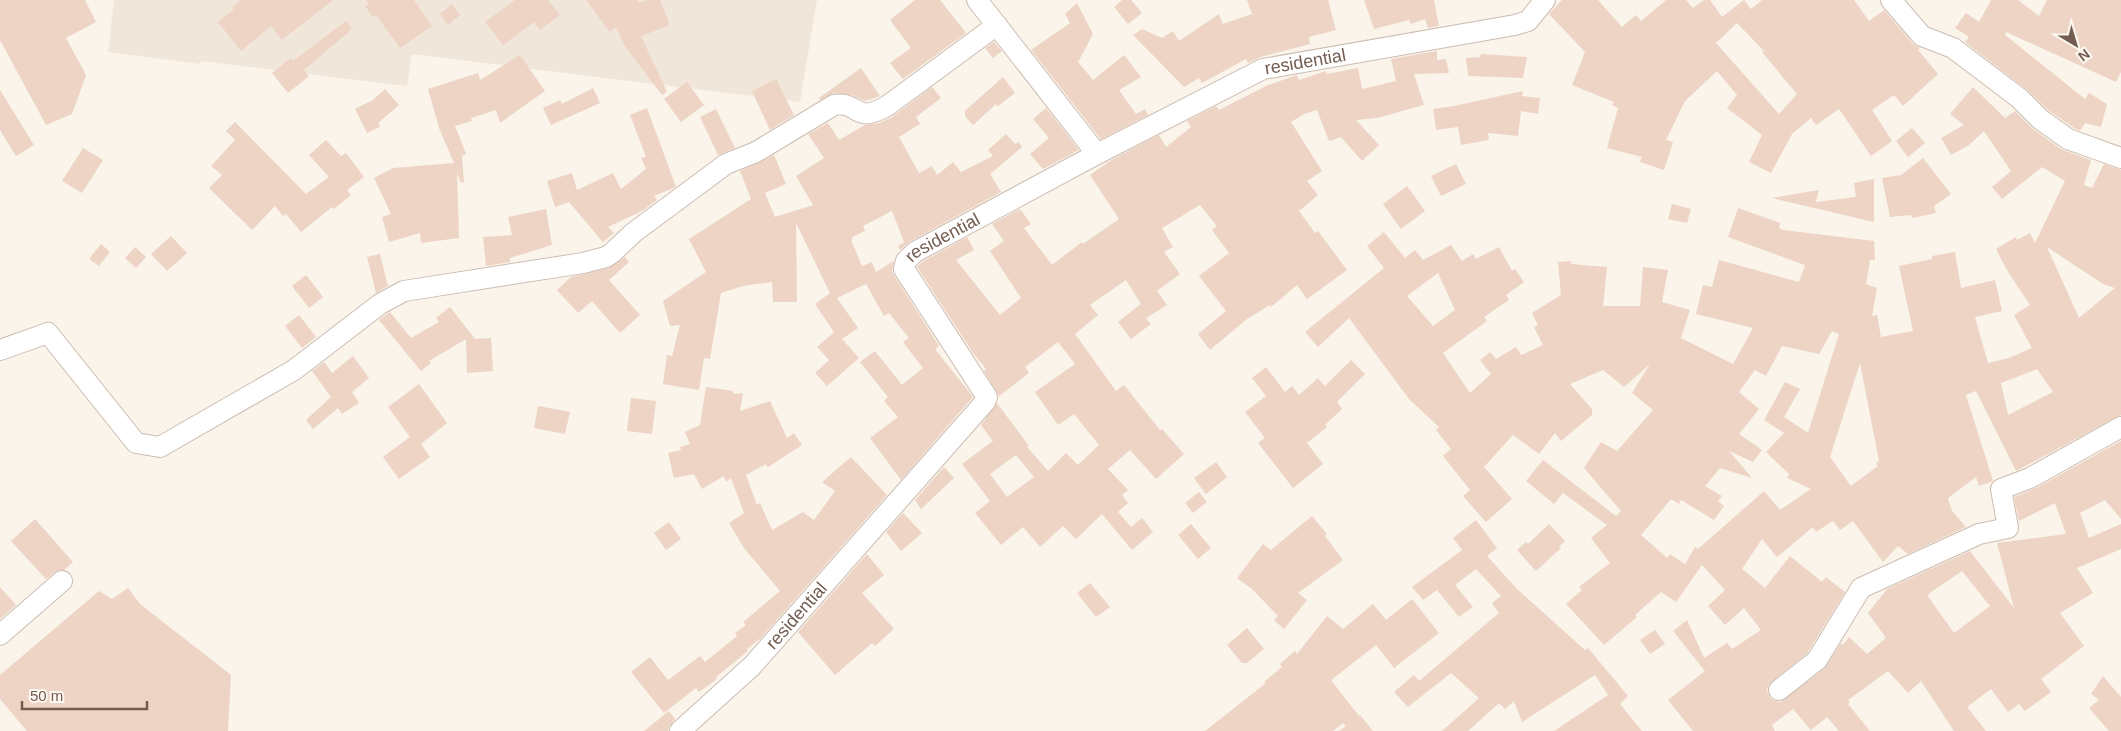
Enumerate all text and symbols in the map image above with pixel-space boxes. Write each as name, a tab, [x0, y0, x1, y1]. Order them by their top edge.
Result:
north arrow	[2051, 20, 2101, 70]
street label: residential	[1263, 45, 1347, 79]
text: N	[2075, 46, 2093, 65]
street label: residential	[901, 209, 983, 266]
street label: residential	[762, 578, 831, 653]
scale bar	[22, 678, 148, 710]
text: 50 m	[30, 687, 63, 704]

